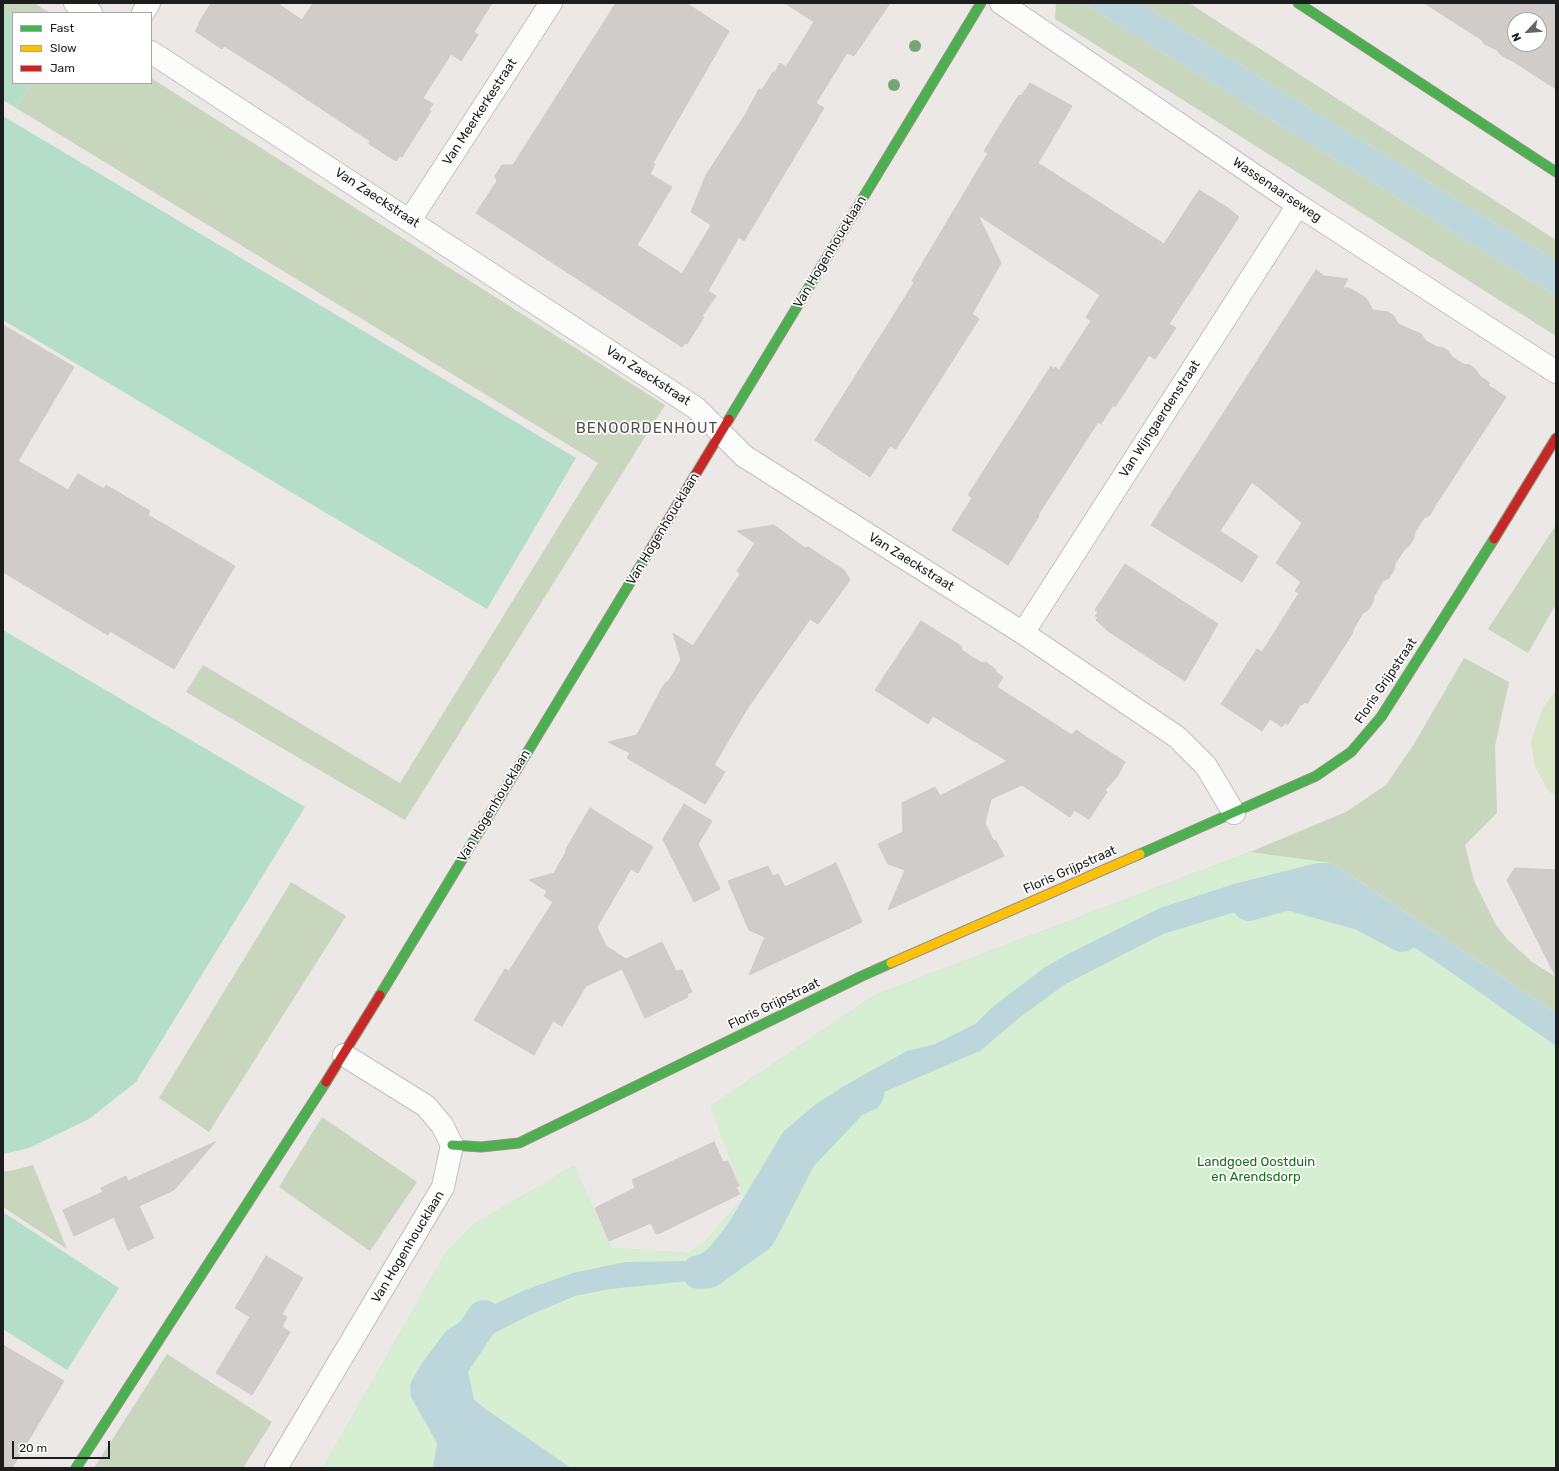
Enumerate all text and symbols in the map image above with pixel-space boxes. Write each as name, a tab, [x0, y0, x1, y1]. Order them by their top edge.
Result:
legend	[12, 12, 152, 84]
north arrow	[1507, 12, 1547, 52]
text: Fast	[50, 21, 74, 35]
text: N	[1509, 31, 1524, 43]
text: Slow	[50, 41, 77, 55]
street label: Van Meerkerkestraat	[440, 56, 520, 168]
text: Jam	[50, 61, 75, 75]
street label: Wassenaarseweg	[1230, 154, 1324, 226]
street label: Van Zaeckstraat	[332, 165, 422, 231]
street label: Van Hogenhoucklaan	[790, 193, 870, 311]
street label: Van Zaeckstraat	[603, 343, 693, 409]
street label: Van Wijngaerdenstraat	[1116, 357, 1204, 481]
district label: BENOORDENHOUT	[576, 420, 718, 438]
street label: Van Hogenhoucklaan	[623, 470, 703, 588]
street label: Van Zaeckstraat	[865, 529, 957, 595]
street label: Floris Grijpstraat	[1352, 635, 1420, 727]
street label: Van Hogenhoucklaan	[454, 747, 534, 865]
street label: Floris Grijpstraat	[1021, 843, 1119, 897]
street label: Floris Grijpstraat	[726, 975, 822, 1033]
park label: Landgoed Oostduin en Arendsdorp	[1197, 1154, 1315, 1185]
street label: Van Hogenhoucklaan	[368, 1188, 448, 1306]
scale bar	[14, 1433, 112, 1459]
text: 20 m	[19, 1441, 47, 1455]

